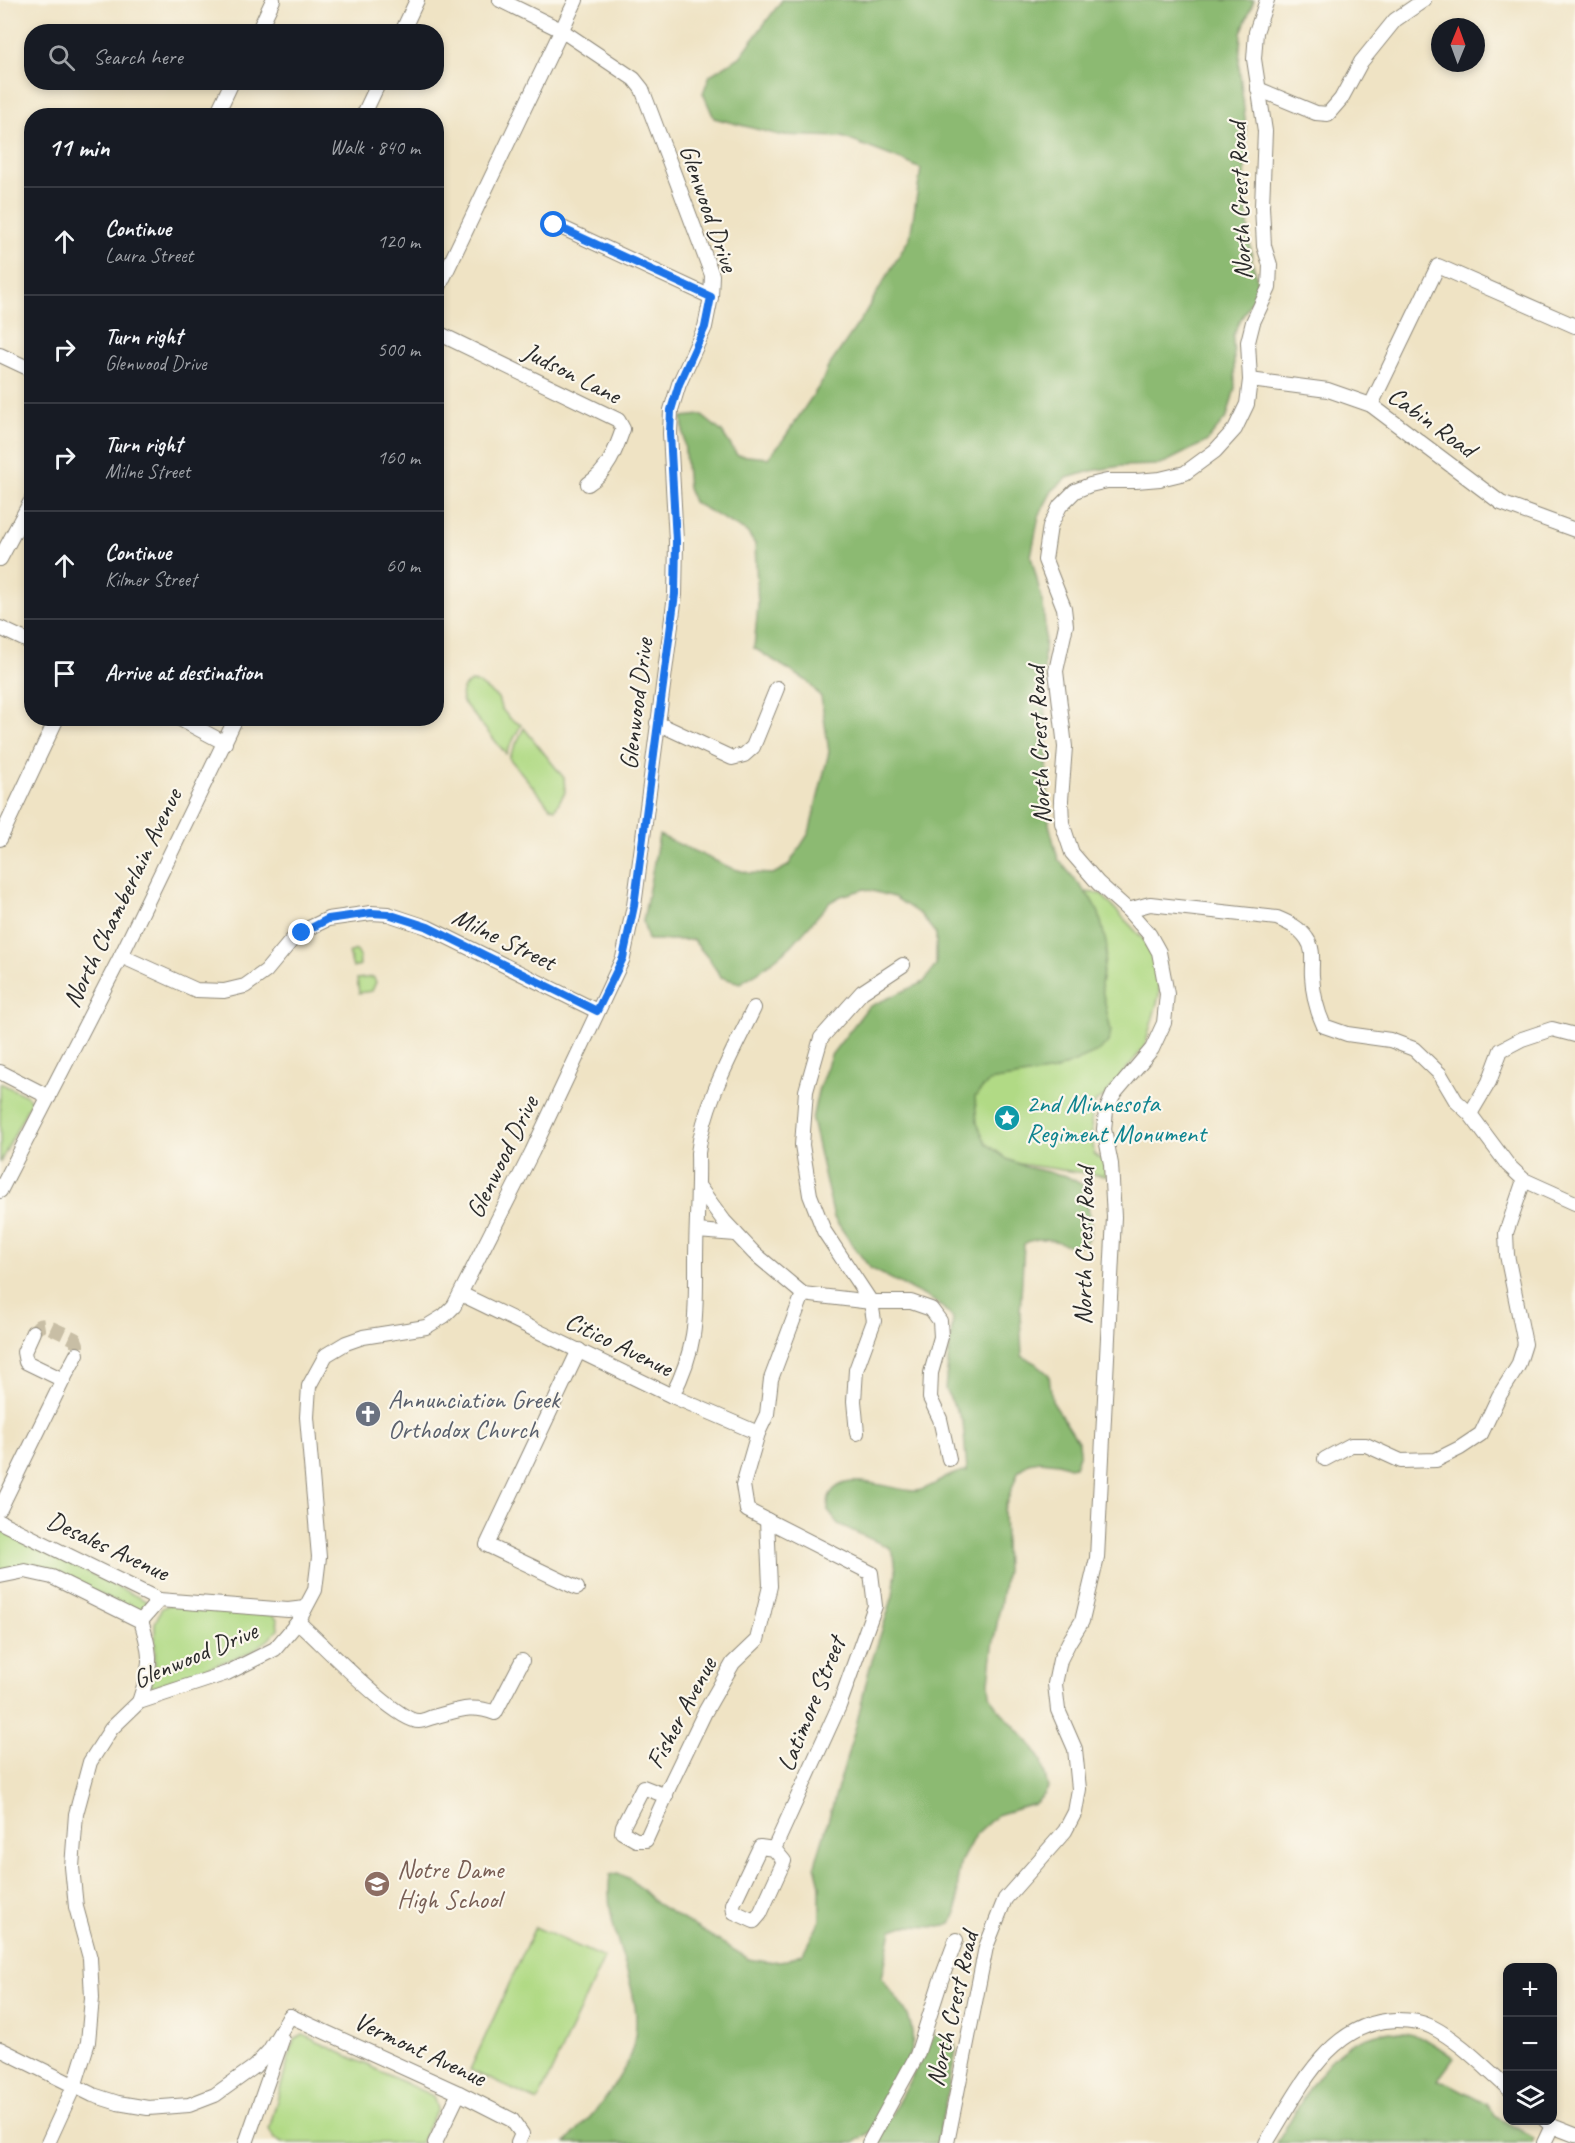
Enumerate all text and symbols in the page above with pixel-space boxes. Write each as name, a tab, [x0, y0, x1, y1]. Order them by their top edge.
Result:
north arrow	[1431, 18, 1485, 72]
search box	[24, 24, 444, 90]
icon: search	[45, 41, 78, 74]
text: Search here	[93, 43, 183, 71]
street label: North Crest Road	[1221, 118, 1259, 280]
text: 11 min	[48, 131, 110, 164]
text: Walk · 840 m	[330, 135, 420, 160]
street label: Glenwood Drive	[672, 140, 747, 277]
route start	[540, 211, 566, 237]
text: Continue	[105, 215, 171, 243]
icon: ahead	[48, 225, 81, 258]
text: 120 m	[377, 229, 420, 254]
text: Laura Street	[105, 243, 193, 268]
text: Turn right	[105, 323, 182, 351]
icon: right	[48, 333, 81, 366]
street label: Judson Lane	[516, 334, 629, 413]
text: 500 m	[377, 337, 420, 362]
text: Glenwood Drive	[105, 351, 207, 376]
street label: Cabin Road	[1381, 379, 1486, 467]
text: Turn right	[105, 431, 182, 459]
icon: right	[48, 441, 81, 474]
text: 160 m	[377, 445, 420, 470]
text: Milne Street	[105, 459, 190, 484]
text: Continue	[105, 539, 171, 567]
icon: ahead	[48, 549, 81, 582]
text: 60 m	[386, 553, 420, 578]
text: Kilmer Street	[105, 567, 197, 592]
street label: Glenwood Drive	[612, 635, 661, 772]
icon: arrive	[48, 657, 81, 690]
text: Arrive at destination	[105, 659, 262, 687]
street label: North Crest Road	[1020, 662, 1058, 824]
street label: North Chamberlain Avenue	[55, 781, 190, 1013]
street label: Milne Street	[447, 900, 563, 979]
route end	[288, 919, 314, 945]
place label: 2nd Minnesota Regiment Monument	[1026, 1087, 1208, 1150]
street label: Glenwood Drive	[458, 1089, 546, 1224]
place icon: 2nd Minnesota Regiment Monument	[992, 1103, 1022, 1133]
street label: North Crest Road	[1066, 1163, 1102, 1325]
street label: Citico Avenue	[560, 1304, 679, 1385]
place label: Annunciation Greek Orthodox Church	[388, 1383, 561, 1446]
church icon: Annunciation Greek Orthodox Church	[353, 1399, 383, 1429]
street label: Desales Avenue	[42, 1503, 176, 1589]
street label: Glenwood Drive	[128, 1613, 264, 1696]
street label: Latimore Street	[769, 1629, 854, 1776]
street label: Fisher Avenue	[638, 1650, 725, 1774]
place label: Notre Dame High School	[397, 1853, 506, 1916]
school or university icon: Notre Dame High School	[362, 1869, 392, 1899]
street label: North Crest Road	[918, 1925, 987, 2090]
map controls	[1503, 1963, 1557, 2125]
button: +	[1503, 1963, 1557, 2017]
street label: Vermont Avenue	[349, 2004, 492, 2094]
button: −	[1503, 2017, 1557, 2071]
button: layers	[1503, 2071, 1557, 2125]

